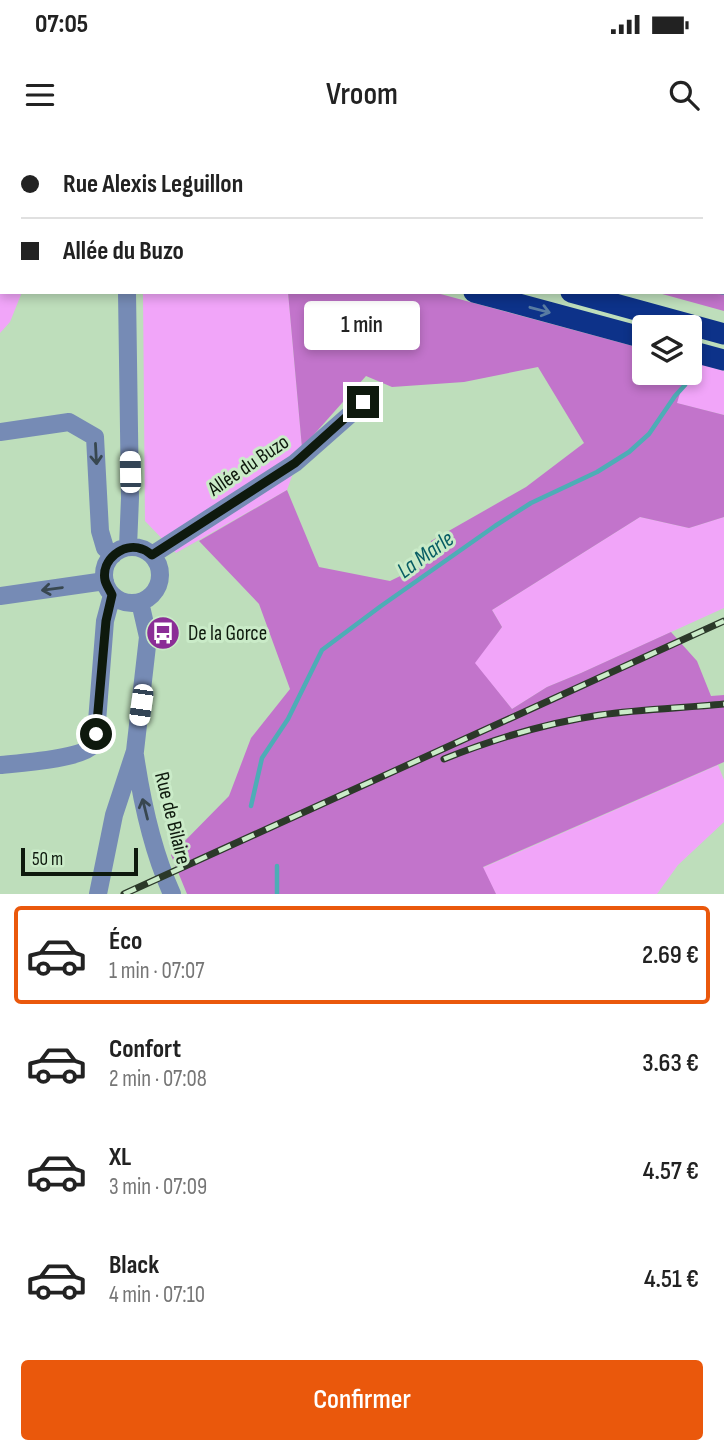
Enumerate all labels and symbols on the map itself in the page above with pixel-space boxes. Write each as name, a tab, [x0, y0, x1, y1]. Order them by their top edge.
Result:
callout: 1 min	[305, 300, 421, 350]
one-way arrow	[528, 304, 551, 317]
route end	[347, 386, 379, 418]
street label: Allée du Buzo	[202, 429, 294, 502]
one-way arrow	[90, 443, 103, 465]
car	[120, 451, 141, 493]
water label: La Marle	[392, 525, 459, 585]
one-way arrow	[41, 583, 64, 596]
bus stop icon: De la Gorce	[144, 614, 182, 652]
place label: De la Gorce	[188, 621, 267, 646]
car	[128, 683, 155, 727]
route start	[80, 718, 112, 750]
street label: Rue de Bilaire	[149, 769, 196, 867]
one-way arrow	[138, 798, 151, 821]
scale bar	[21, 845, 138, 877]

